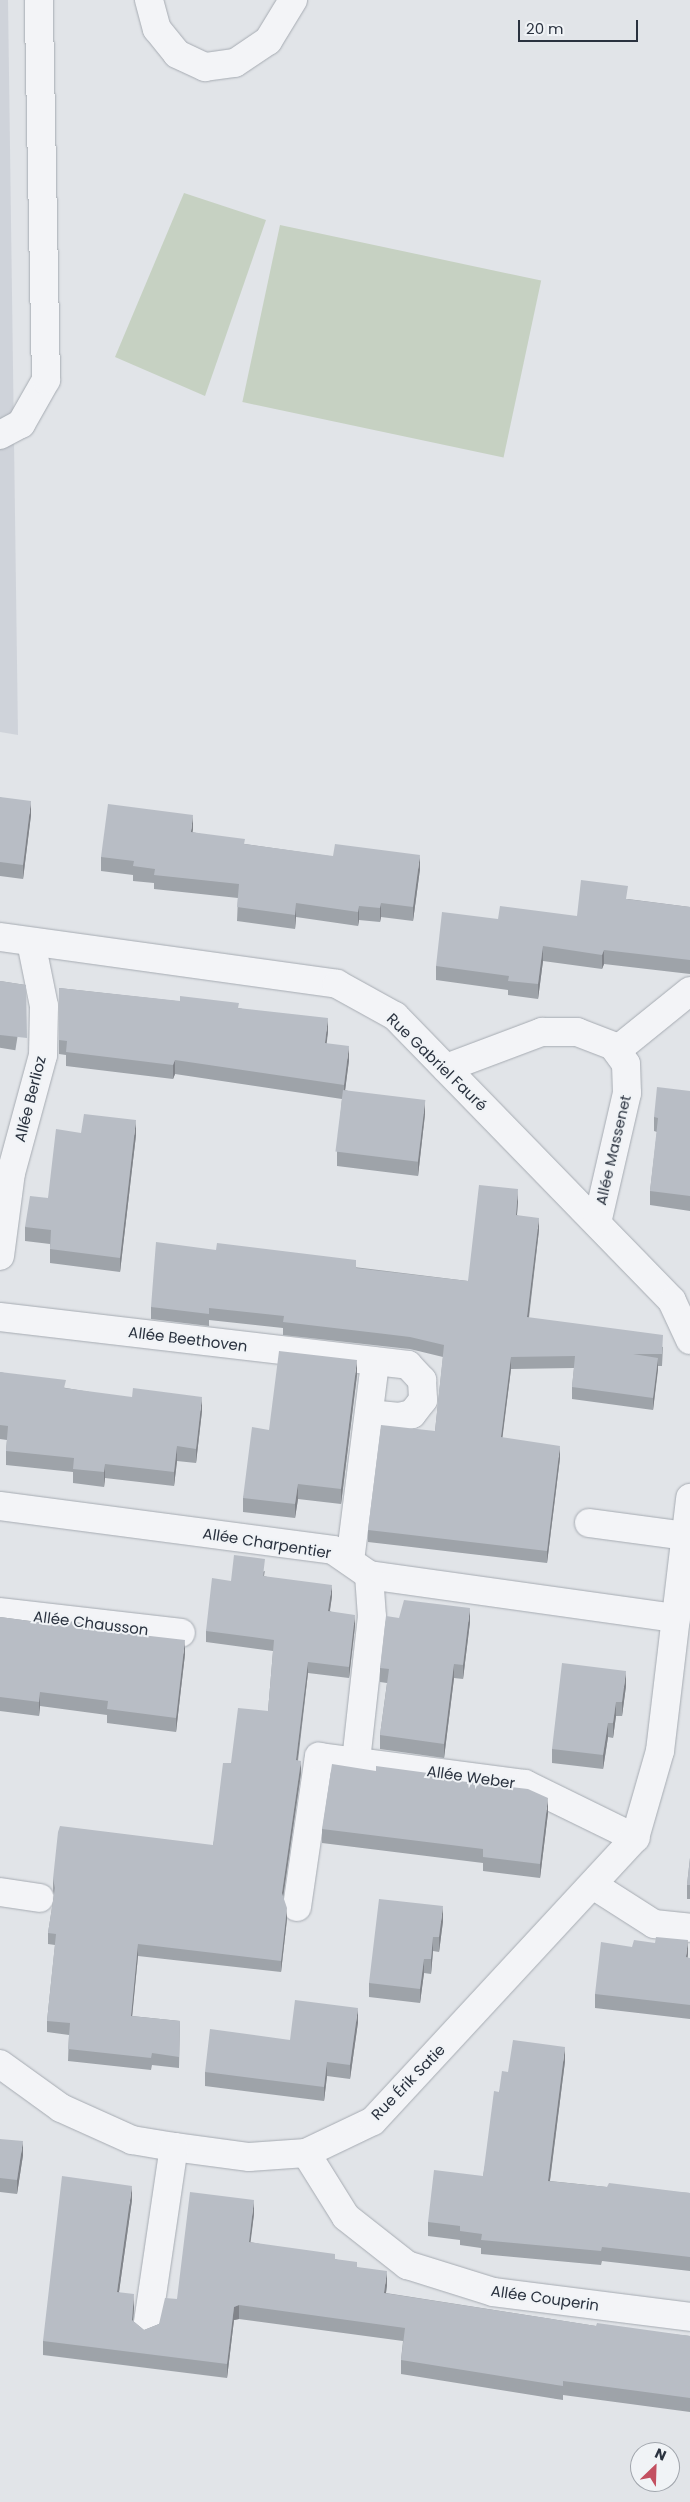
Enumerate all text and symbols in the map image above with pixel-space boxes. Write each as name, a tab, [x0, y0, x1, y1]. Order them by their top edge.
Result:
scale bar	[520, 10, 640, 42]
text: 20 m	[526, 18, 564, 39]
street label: Rue Gabriel Fauré	[383, 1010, 491, 1114]
street label: Allée Berlioz	[11, 1054, 49, 1144]
street label: Allée Massenet	[592, 1093, 634, 1207]
street label: Allée Beethoven	[127, 1323, 249, 1355]
street label: Allée Charpentier	[201, 1524, 333, 1562]
street label: Allée Chausson	[32, 1607, 150, 1639]
street label: Allée Weber	[426, 1762, 516, 1792]
street label: Rue Érik Satie	[367, 2040, 449, 2124]
street label: Allée Couperin	[490, 2281, 600, 2315]
north arrow	[630, 2442, 680, 2492]
text: N	[652, 2443, 670, 2465]

